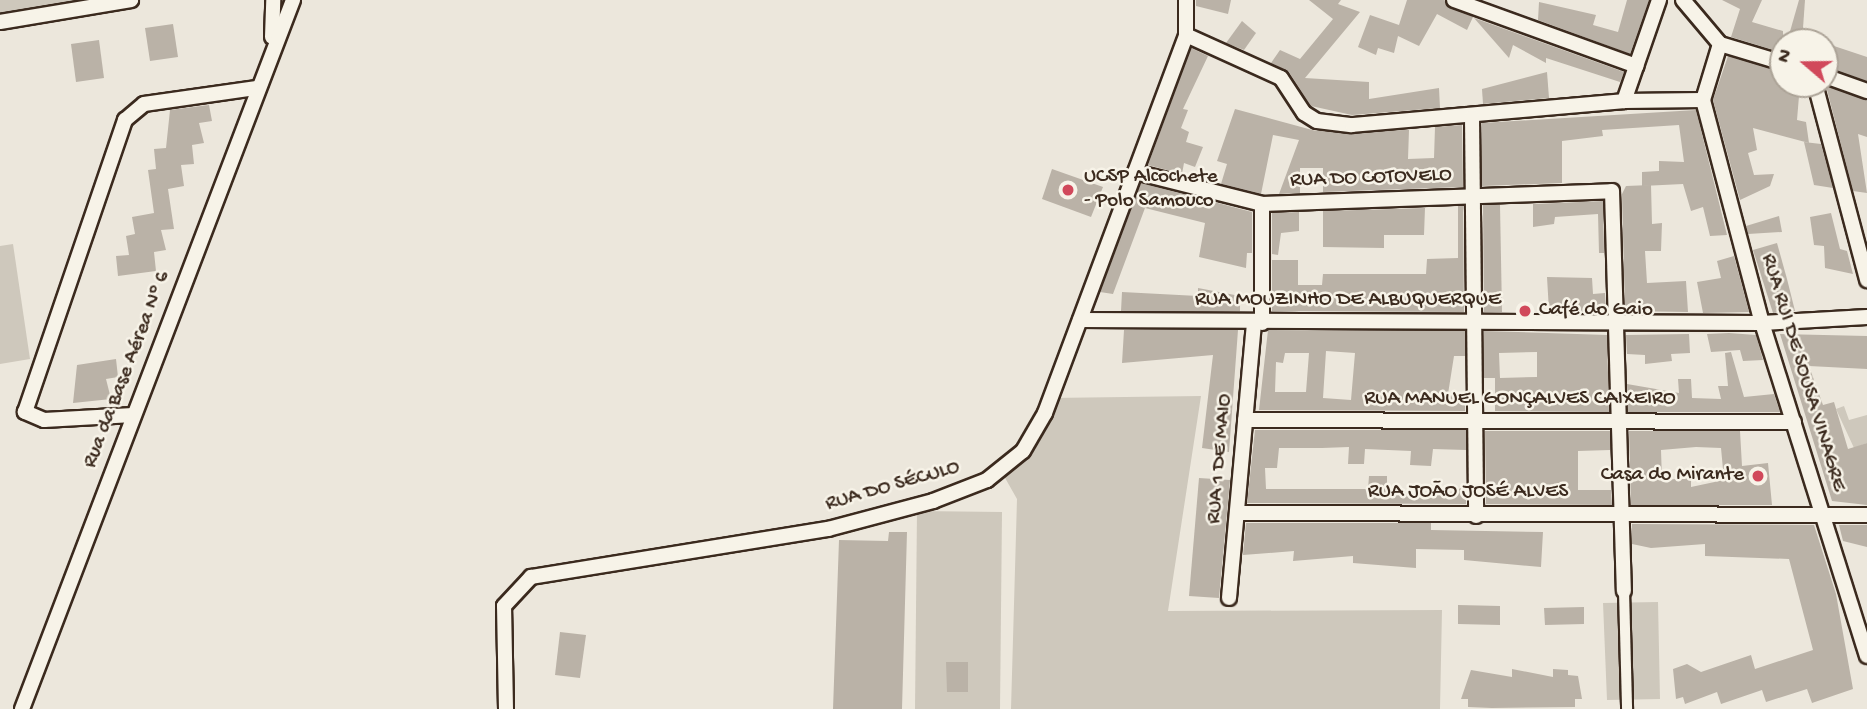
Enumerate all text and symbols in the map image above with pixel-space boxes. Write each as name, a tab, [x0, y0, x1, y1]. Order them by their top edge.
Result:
north arrow	[1769, 28, 1839, 98]
text: N	[1773, 47, 1799, 66]
street label: RUA DO COTOVELO	[1290, 164, 1452, 194]
place label: UCSP Alcochete - Polo Samouco	[1084, 165, 1218, 215]
marker: UCSP Alcochete - Polo Samouco	[1058, 180, 1078, 200]
street label: RUA RUI DE SOUSA VINAGRE	[1754, 251, 1850, 495]
street label: Rua da Base Aérea Nº 6	[79, 268, 177, 472]
street label: RUA MOUZINHO DE ALBUQUERQUE	[1195, 288, 1501, 314]
place label: Café do Gaio	[1539, 298, 1653, 324]
marker: Café do Gaio	[1517, 303, 1533, 319]
street label: RUA MANUEL GONÇALVES CAIXEIRO	[1364, 387, 1676, 413]
street label: RUA 1 DE MAIO	[1203, 393, 1239, 525]
street label: RUA DO SÉCULO	[823, 456, 963, 518]
place label: Casa do Mirante	[1601, 463, 1744, 489]
marker: Casa do Mirante	[1750, 468, 1766, 484]
street label: RUA JOÃO JOSÉ ALVES	[1368, 480, 1568, 506]

